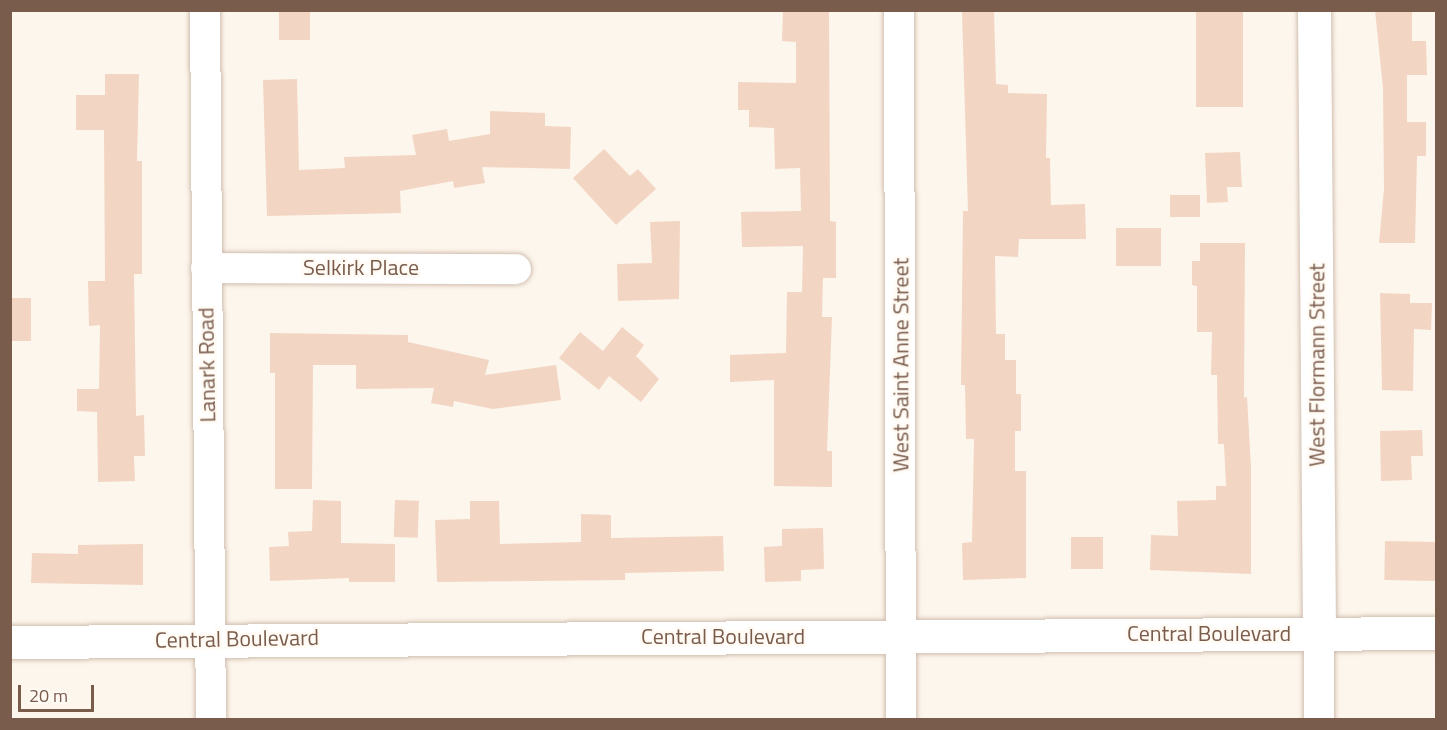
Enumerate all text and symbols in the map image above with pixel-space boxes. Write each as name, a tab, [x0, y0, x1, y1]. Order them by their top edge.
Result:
street label: Selkirk Place	[303, 255, 419, 281]
street label: West Saint Anne Street	[888, 258, 914, 472]
street label: West Flormann Street	[1304, 263, 1330, 467]
street label: Lanark Road	[193, 307, 221, 423]
street label: Central Boulevard	[1127, 621, 1291, 647]
street label: Central Boulevard	[155, 624, 319, 654]
street label: Central Boulevard	[641, 624, 805, 650]
scale bar	[21, 673, 98, 711]
text: 20 m	[29, 682, 68, 709]

